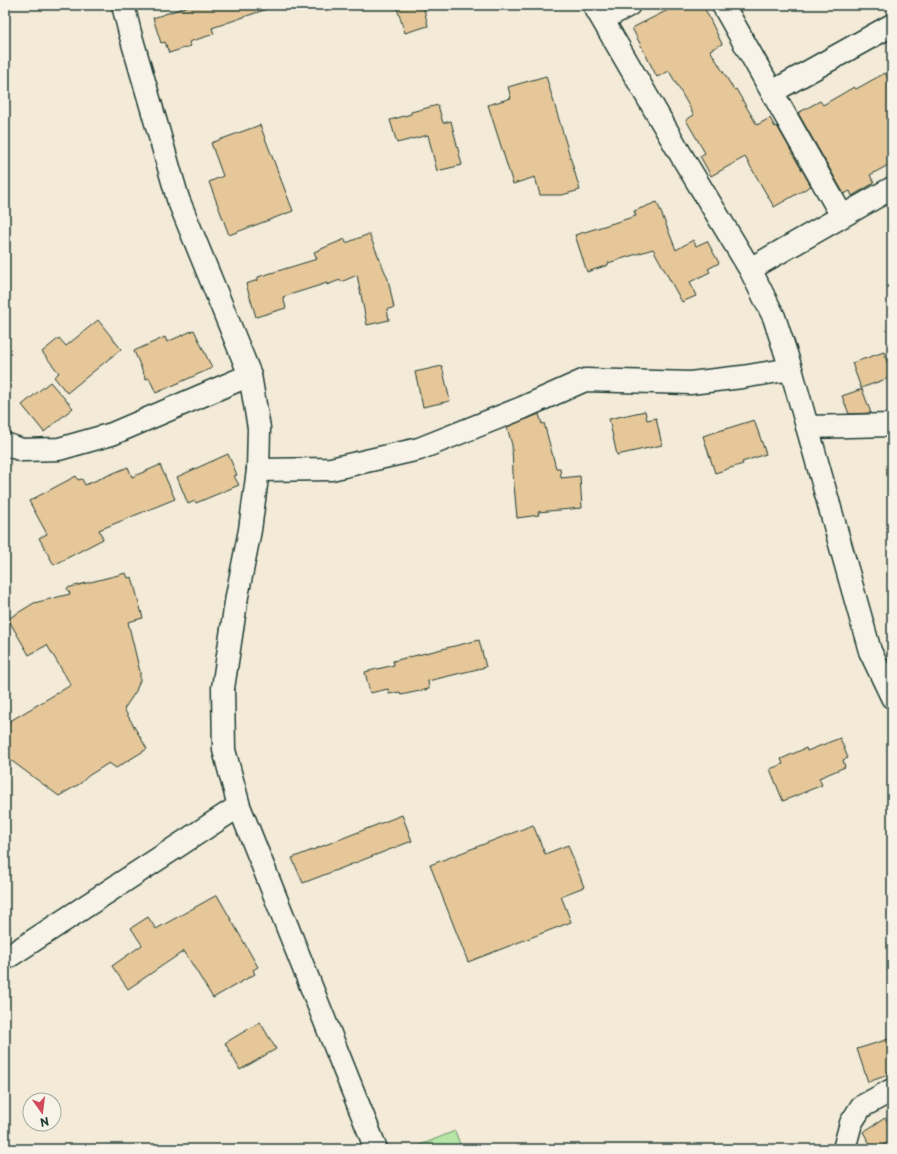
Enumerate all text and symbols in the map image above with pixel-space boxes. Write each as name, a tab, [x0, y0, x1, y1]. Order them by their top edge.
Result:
north arrow	[22, 1092, 62, 1132]
text: N	[38, 1113, 51, 1132]

